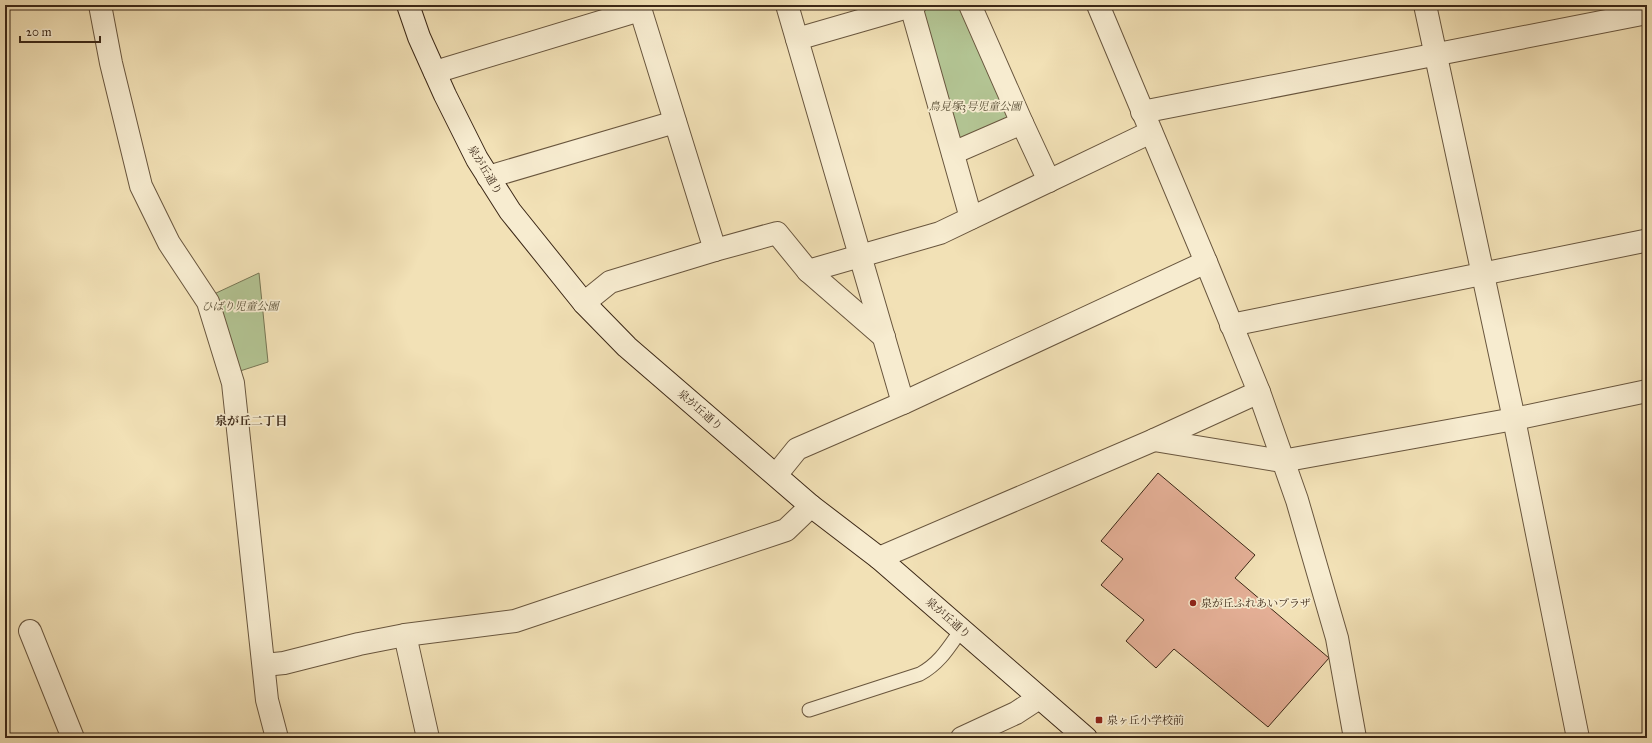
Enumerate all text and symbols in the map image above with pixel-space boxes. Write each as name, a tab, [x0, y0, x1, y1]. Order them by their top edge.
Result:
scale bar	[20, 18, 100, 44]
text: 20 m	[26, 25, 52, 39]
park label: 鳥見塚3号児童公園	[929, 100, 1023, 113]
street label: 泉が丘通り	[465, 143, 505, 197]
park label: ひばり児童公園	[202, 300, 280, 313]
street label: 泉が丘通り	[675, 387, 725, 433]
district label: 泉が丘二丁目	[215, 414, 287, 428]
street label: 泉が丘通り	[923, 595, 973, 641]
place label: 泉が丘ふれあいプラザ	[1201, 597, 1311, 610]
marker: 泉が丘ふれあいプラザ	[1188, 598, 1198, 608]
place label: 泉ヶ丘小学校前	[1107, 714, 1184, 727]
marker: 泉ヶ丘小学校前	[1094, 715, 1104, 725]

